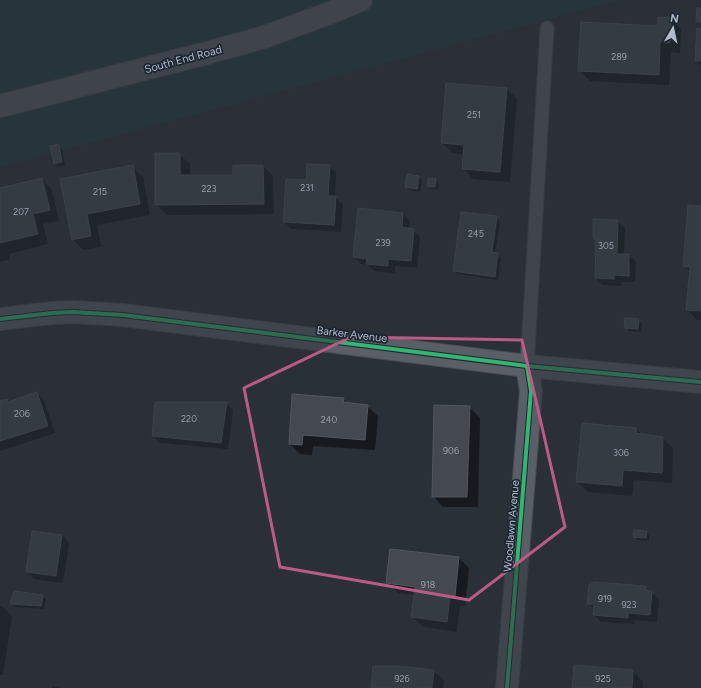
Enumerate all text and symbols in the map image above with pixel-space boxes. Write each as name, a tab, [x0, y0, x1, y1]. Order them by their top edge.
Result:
north arrow	[653, 8, 693, 48]
text: N	[669, 12, 680, 26]
street label: South End Road	[143, 43, 223, 76]
house number: 289	[611, 51, 627, 62]
house number: 251	[467, 109, 481, 120]
house number: 231	[300, 182, 314, 193]
house number: 223	[202, 183, 217, 194]
house number: 215	[93, 186, 107, 197]
house number: 207	[13, 206, 29, 217]
house number: 245	[468, 228, 484, 239]
house number: 239	[375, 237, 391, 248]
house number: 305	[598, 240, 614, 251]
street label: Barker Avenue	[316, 324, 388, 345]
house number: 206	[14, 408, 30, 419]
house number: 220	[181, 413, 197, 424]
house number: 240	[321, 414, 337, 425]
house number: 906	[443, 445, 459, 456]
house number: 306	[613, 447, 629, 458]
street label: Woodlawn Avenue	[501, 480, 522, 572]
house number: 918	[421, 579, 436, 590]
house number: 919	[598, 593, 612, 604]
house number: 923	[621, 599, 637, 610]
house number: 926	[394, 673, 410, 684]
house number: 925	[595, 673, 611, 684]

